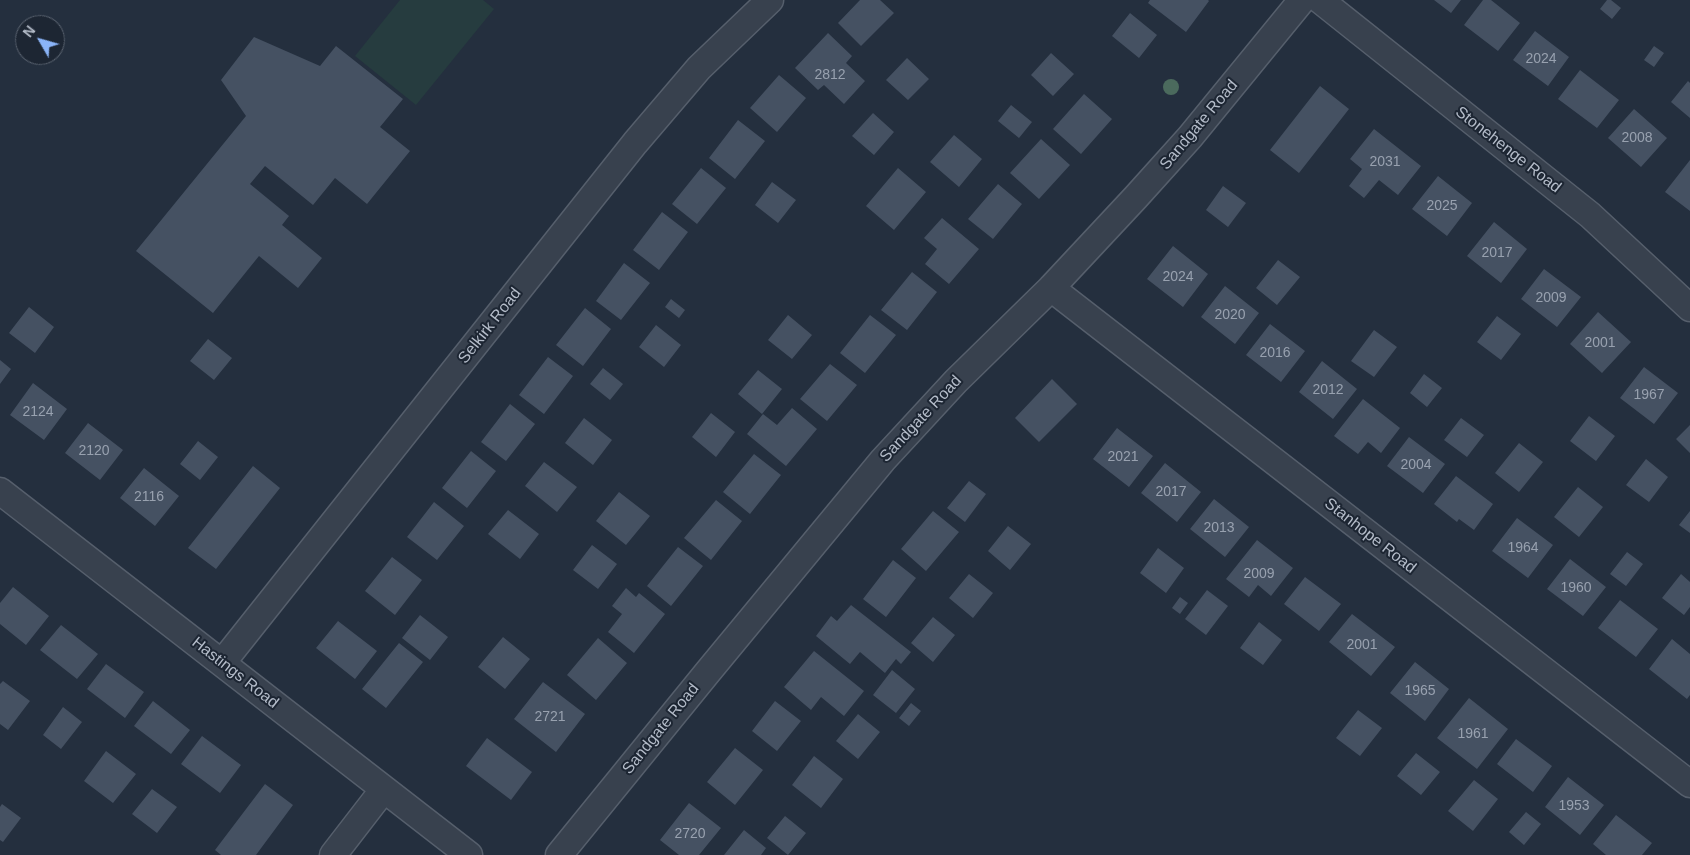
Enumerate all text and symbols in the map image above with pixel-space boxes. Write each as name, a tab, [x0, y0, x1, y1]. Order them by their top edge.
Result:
north arrow	[15, 15, 65, 65]
text: N	[20, 22, 38, 40]
house number: 2024	[1525, 51, 1557, 67]
house number: 2812	[814, 67, 846, 83]
street label: Sandgate Road	[1156, 76, 1242, 174]
street label: Stonehenge Road	[1451, 103, 1565, 197]
house number: 2008	[1621, 130, 1653, 146]
house number: 2031	[1369, 154, 1401, 170]
house number: 2025	[1426, 198, 1458, 214]
house number: 2017	[1481, 245, 1513, 261]
house number: 2024	[1162, 269, 1194, 285]
street label: Selkirk Road	[455, 284, 525, 368]
house number: 2009	[1535, 290, 1567, 306]
house number: 2020	[1214, 307, 1246, 323]
house number: 2001	[1584, 335, 1616, 351]
house number: 2016	[1259, 345, 1291, 361]
street label: Sandgate Road	[876, 372, 966, 466]
house number: 2012	[1312, 382, 1344, 398]
house number: 1967	[1633, 387, 1665, 403]
house number: 2124	[22, 404, 54, 420]
house number: 2120	[78, 443, 110, 459]
house number: 2021	[1107, 449, 1139, 465]
house number: 2004	[1400, 457, 1432, 473]
house number: 2017	[1155, 484, 1187, 500]
house number: 2116	[134, 489, 164, 505]
street label: Stanhope Road	[1320, 494, 1420, 578]
house number: 2013	[1203, 520, 1235, 536]
house number: 1964	[1507, 540, 1539, 556]
house number: 2009	[1243, 566, 1275, 582]
house number: 1960	[1560, 580, 1592, 596]
street label: Hastings Road	[188, 633, 282, 713]
house number: 2001	[1346, 637, 1378, 653]
street label: Sandgate Road	[619, 680, 703, 778]
house number: 1965	[1404, 683, 1436, 699]
house number: 2721	[534, 709, 566, 725]
house number: 1961	[1457, 726, 1489, 742]
house number: 1953	[1558, 798, 1590, 814]
house number: 2720	[674, 826, 706, 842]

